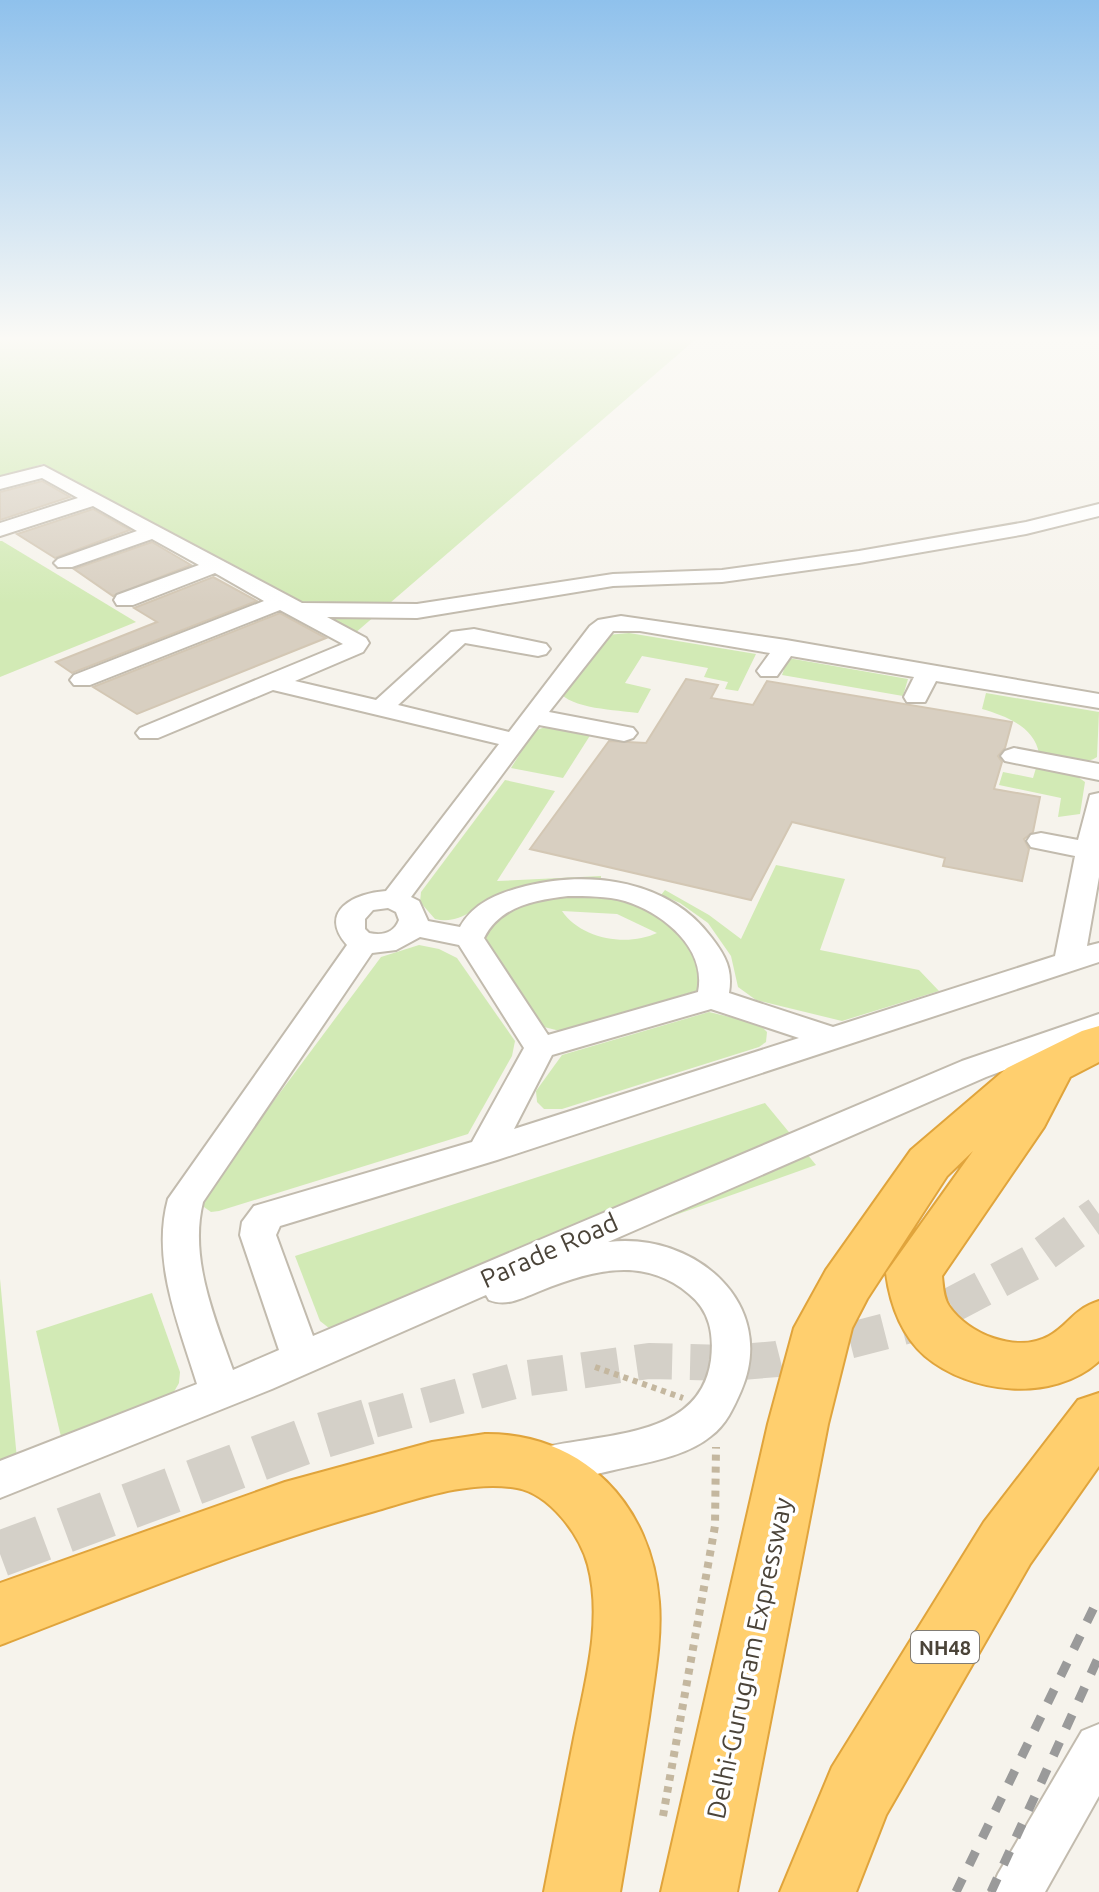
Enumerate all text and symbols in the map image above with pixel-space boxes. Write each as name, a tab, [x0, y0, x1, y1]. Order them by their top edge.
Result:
street label: Parade Road	[476, 1207, 622, 1293]
street label: Delhi-Gurugram Expressway	[701, 1495, 797, 1821]
road number: NH48	[911, 1631, 979, 1663]

